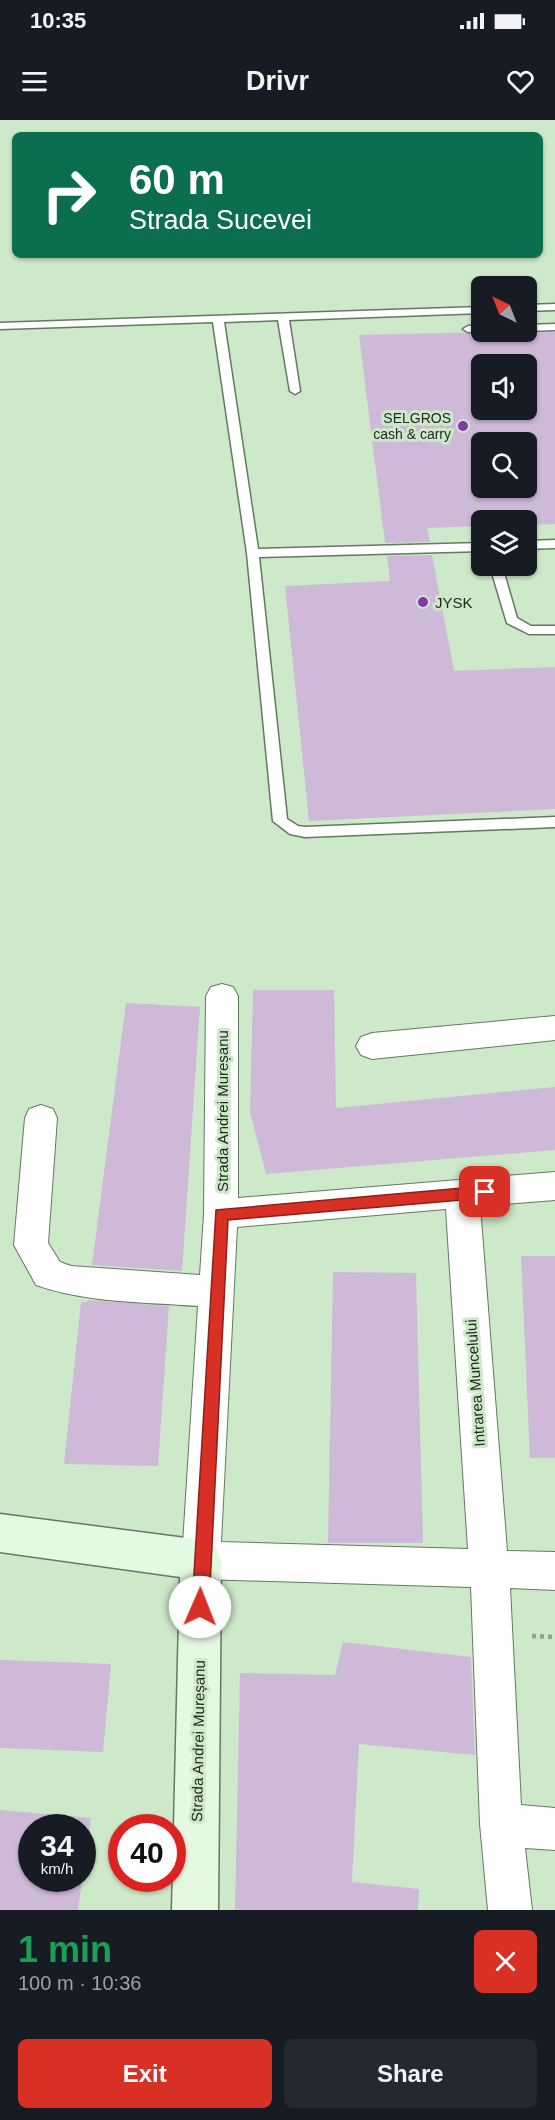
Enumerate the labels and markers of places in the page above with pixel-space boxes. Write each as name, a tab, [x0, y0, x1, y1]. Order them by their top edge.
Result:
place label: SELGROS cash & carry	[373, 410, 451, 442]
marker: SELGROS cash & carry	[456, 419, 470, 433]
place label: JYSK	[435, 594, 473, 611]
marker: JYSK	[416, 595, 430, 609]
pin	[459, 1166, 510, 1217]

